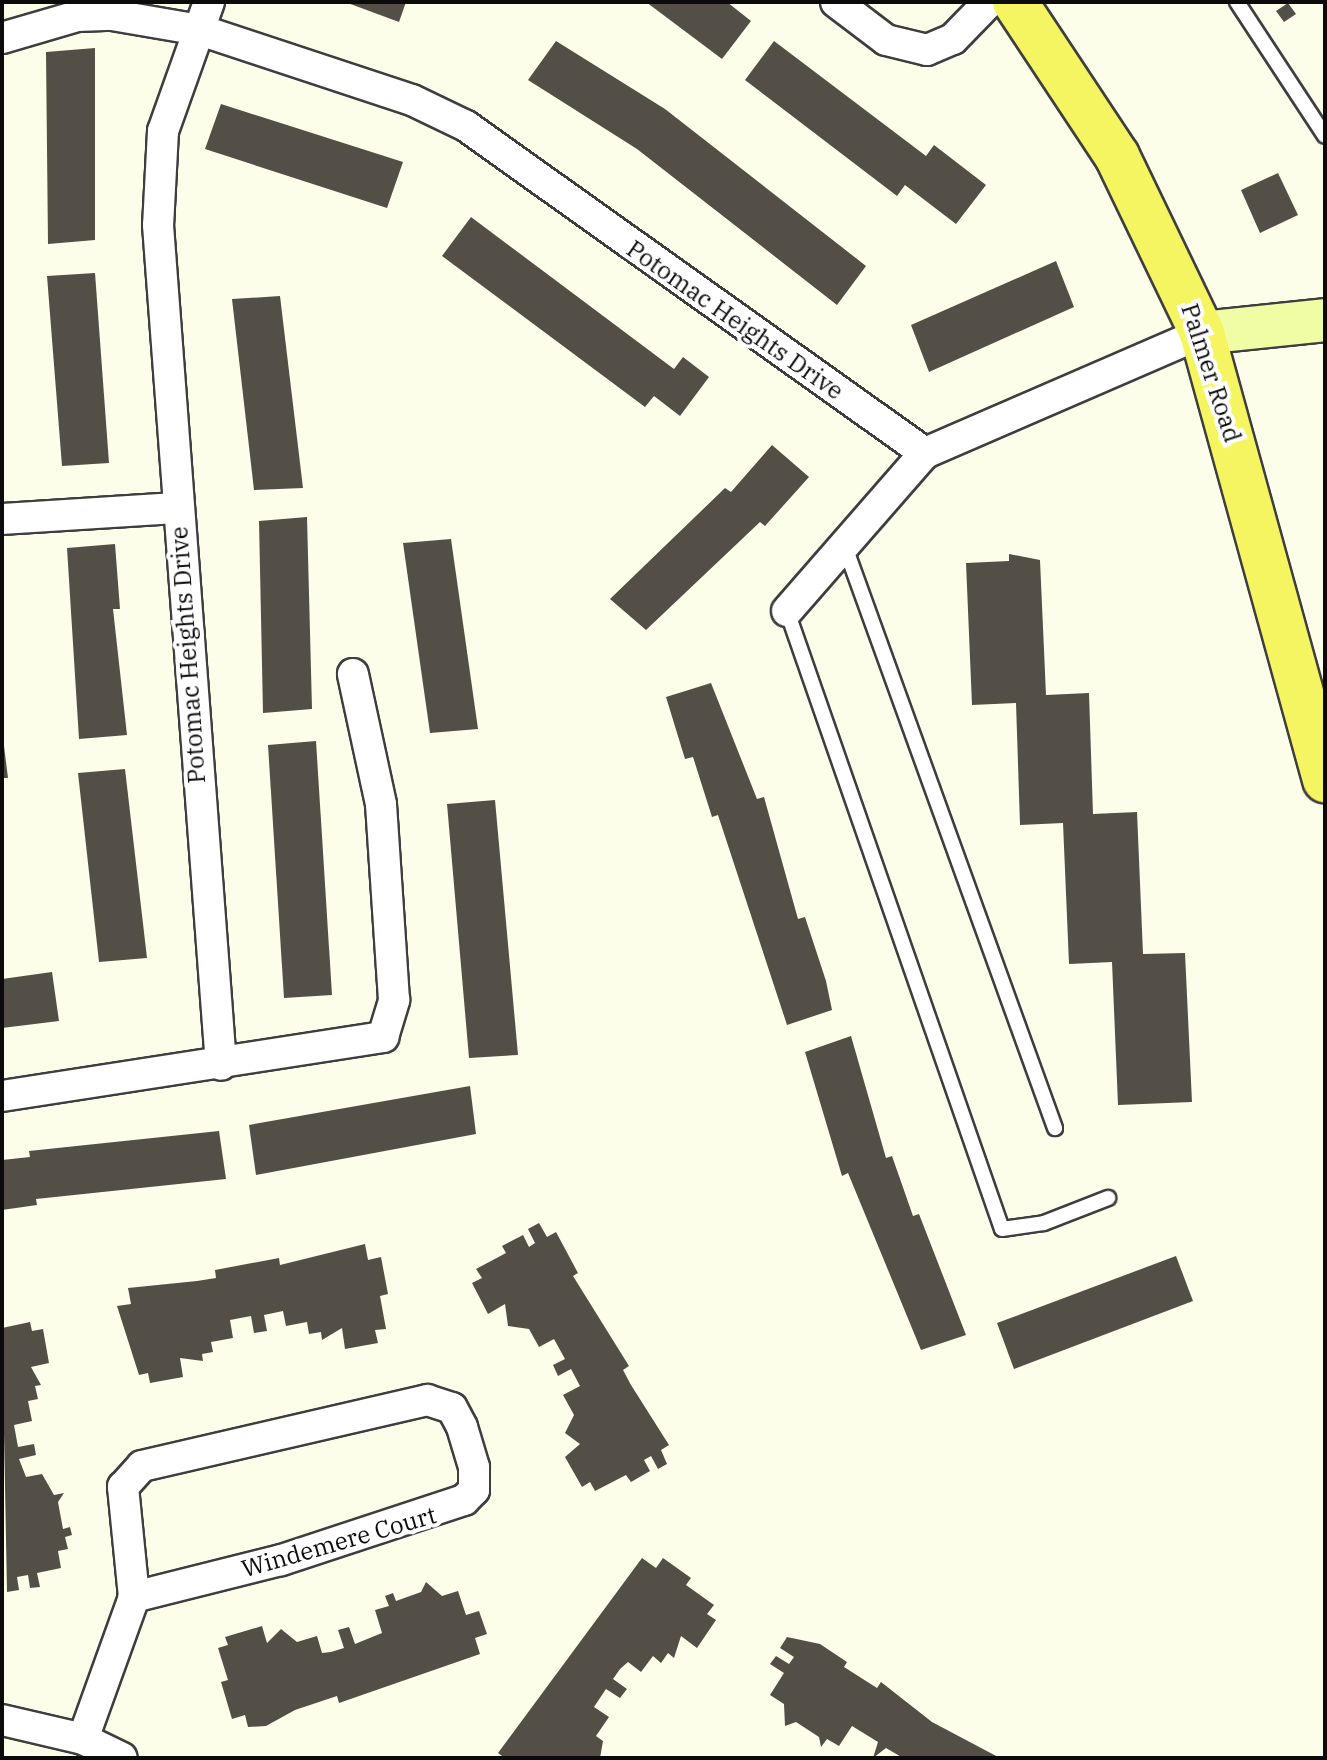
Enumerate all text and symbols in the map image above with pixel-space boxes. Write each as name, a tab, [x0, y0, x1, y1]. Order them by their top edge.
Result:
street label: Potomac Heights Drive	[621, 234, 849, 406]
street label: Palmer Road	[1175, 300, 1247, 446]
street label: Potomac Heights Drive	[165, 525, 211, 785]
street label: Windemere Court	[238, 1500, 440, 1584]

